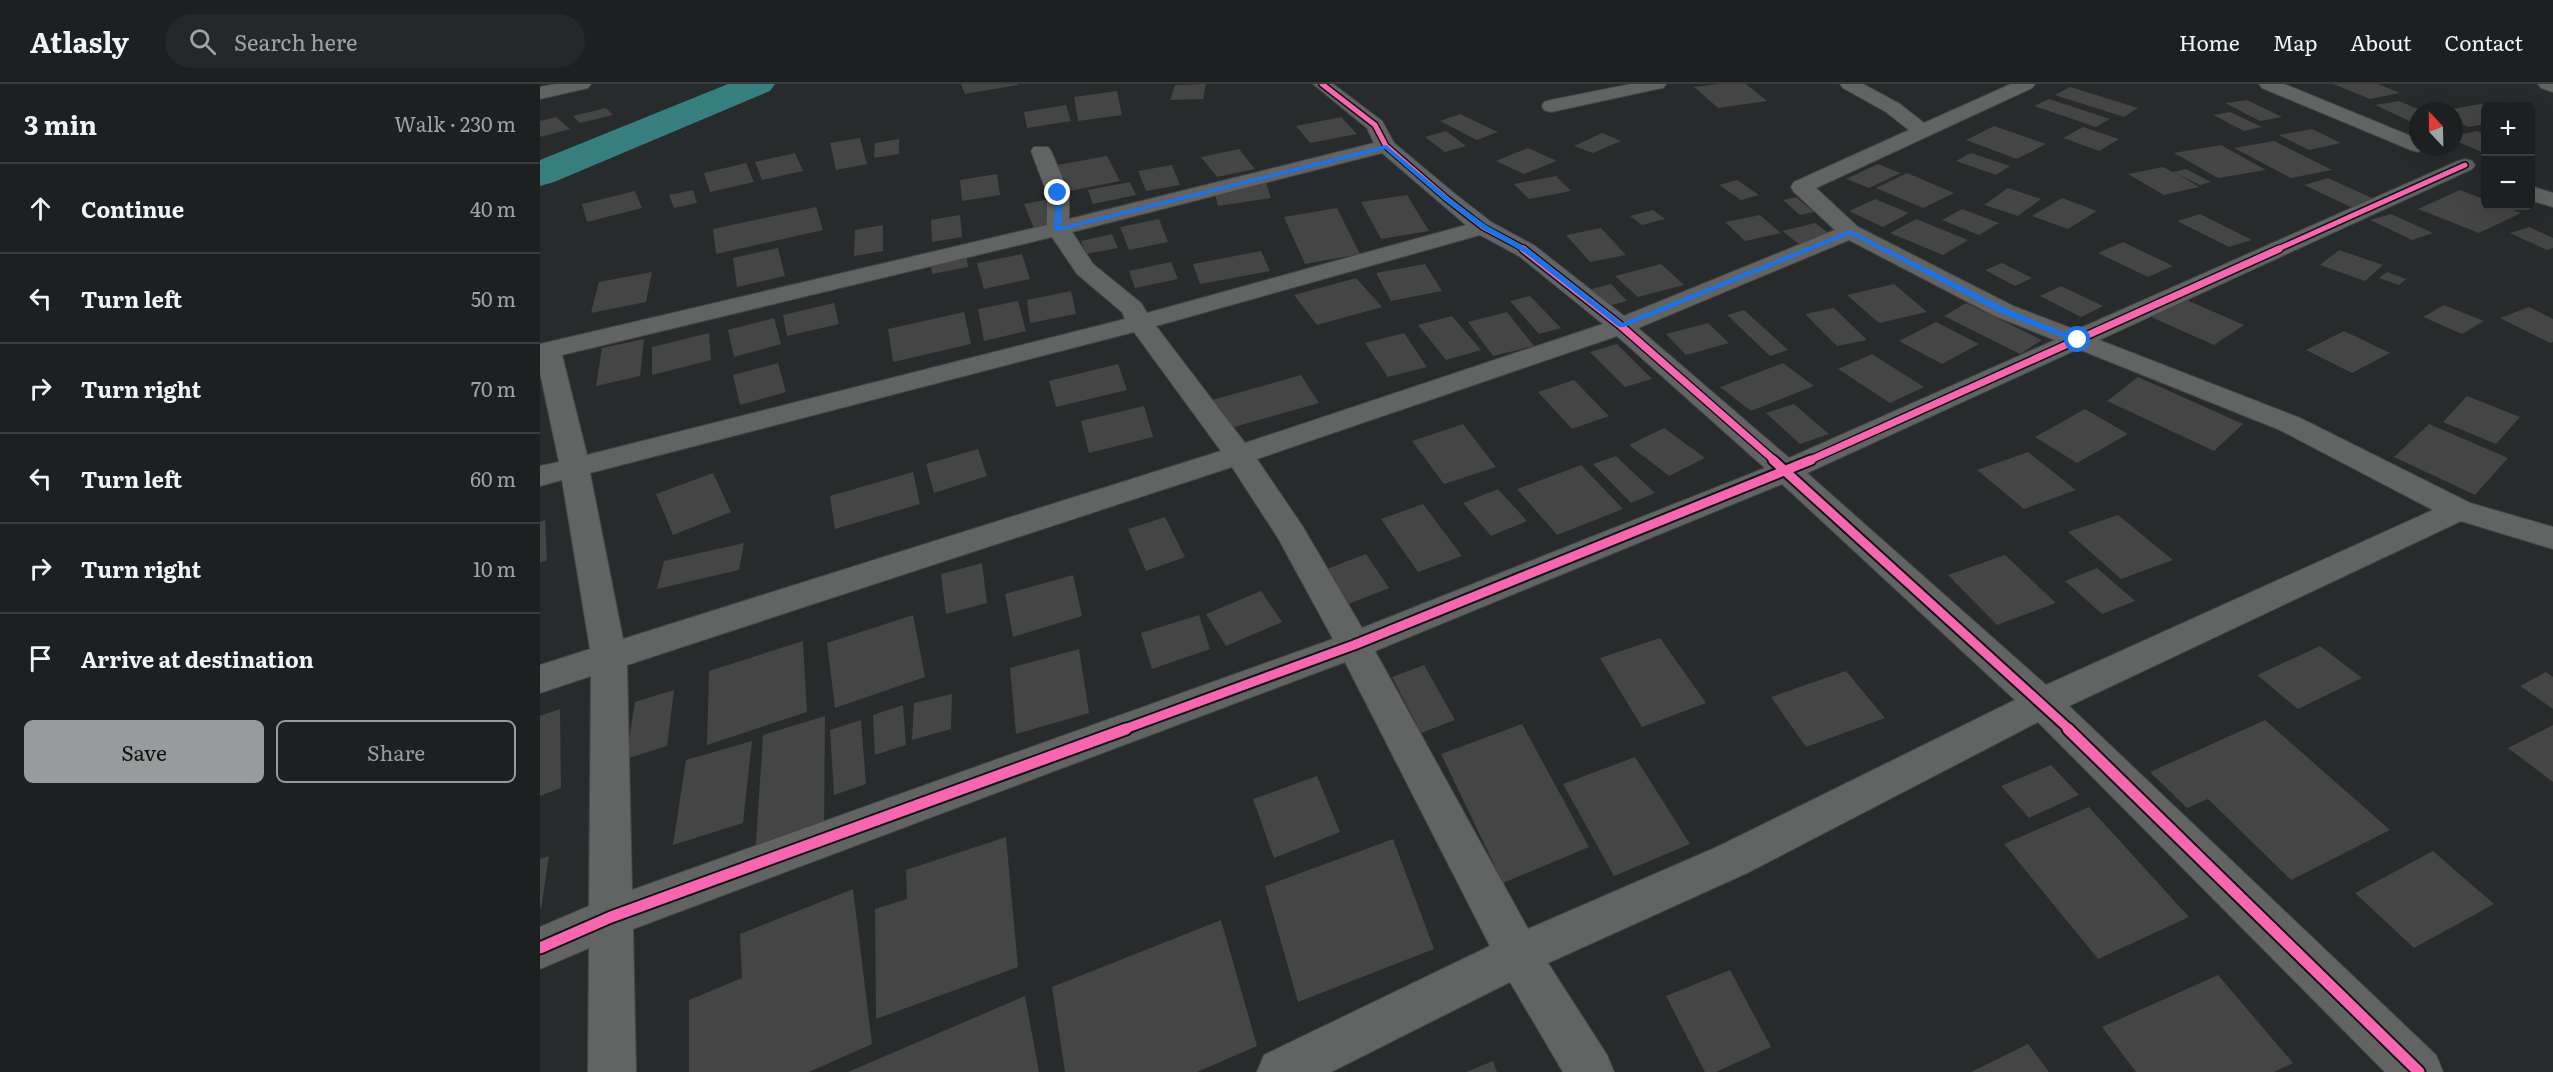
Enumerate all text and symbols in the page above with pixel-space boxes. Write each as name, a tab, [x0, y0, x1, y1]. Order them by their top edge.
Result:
search box	[165, 14, 585, 68]
text: Atlasly	[30, 20, 129, 62]
icon: search	[186, 25, 219, 58]
text: Search here	[234, 25, 357, 58]
text: Home	[2179, 26, 2240, 57]
text: Map	[2273, 26, 2317, 57]
text: About	[2350, 26, 2412, 57]
text: Contact	[2445, 26, 2523, 57]
north arrow	[2409, 102, 2463, 156]
map controls	[2481, 102, 2535, 210]
button: +	[2481, 102, 2535, 156]
text: 3 min	[24, 104, 97, 143]
text: Walk · 230 m	[394, 108, 516, 138]
button: −	[2481, 156, 2535, 210]
route end	[1044, 179, 1070, 205]
icon: ahead	[24, 192, 57, 225]
text: Continue	[81, 192, 184, 225]
text: 40 m	[470, 193, 516, 223]
icon: left	[24, 282, 57, 315]
text: Turn left	[81, 282, 182, 315]
text: 50 m	[471, 283, 516, 313]
route start	[2064, 326, 2090, 352]
icon: right	[24, 372, 57, 405]
text: Turn right	[81, 372, 201, 405]
text: 70 m	[471, 373, 516, 403]
icon: left	[24, 462, 57, 495]
text: Turn left	[81, 462, 182, 495]
text: 60 m	[470, 463, 516, 493]
icon: right	[24, 552, 57, 585]
text: Turn right	[81, 552, 201, 585]
text: 10 m	[473, 553, 516, 583]
icon: arrive	[24, 642, 57, 675]
text: Arrive at destination	[81, 642, 314, 675]
button: Save	[24, 720, 264, 783]
button: Share	[276, 720, 516, 783]

